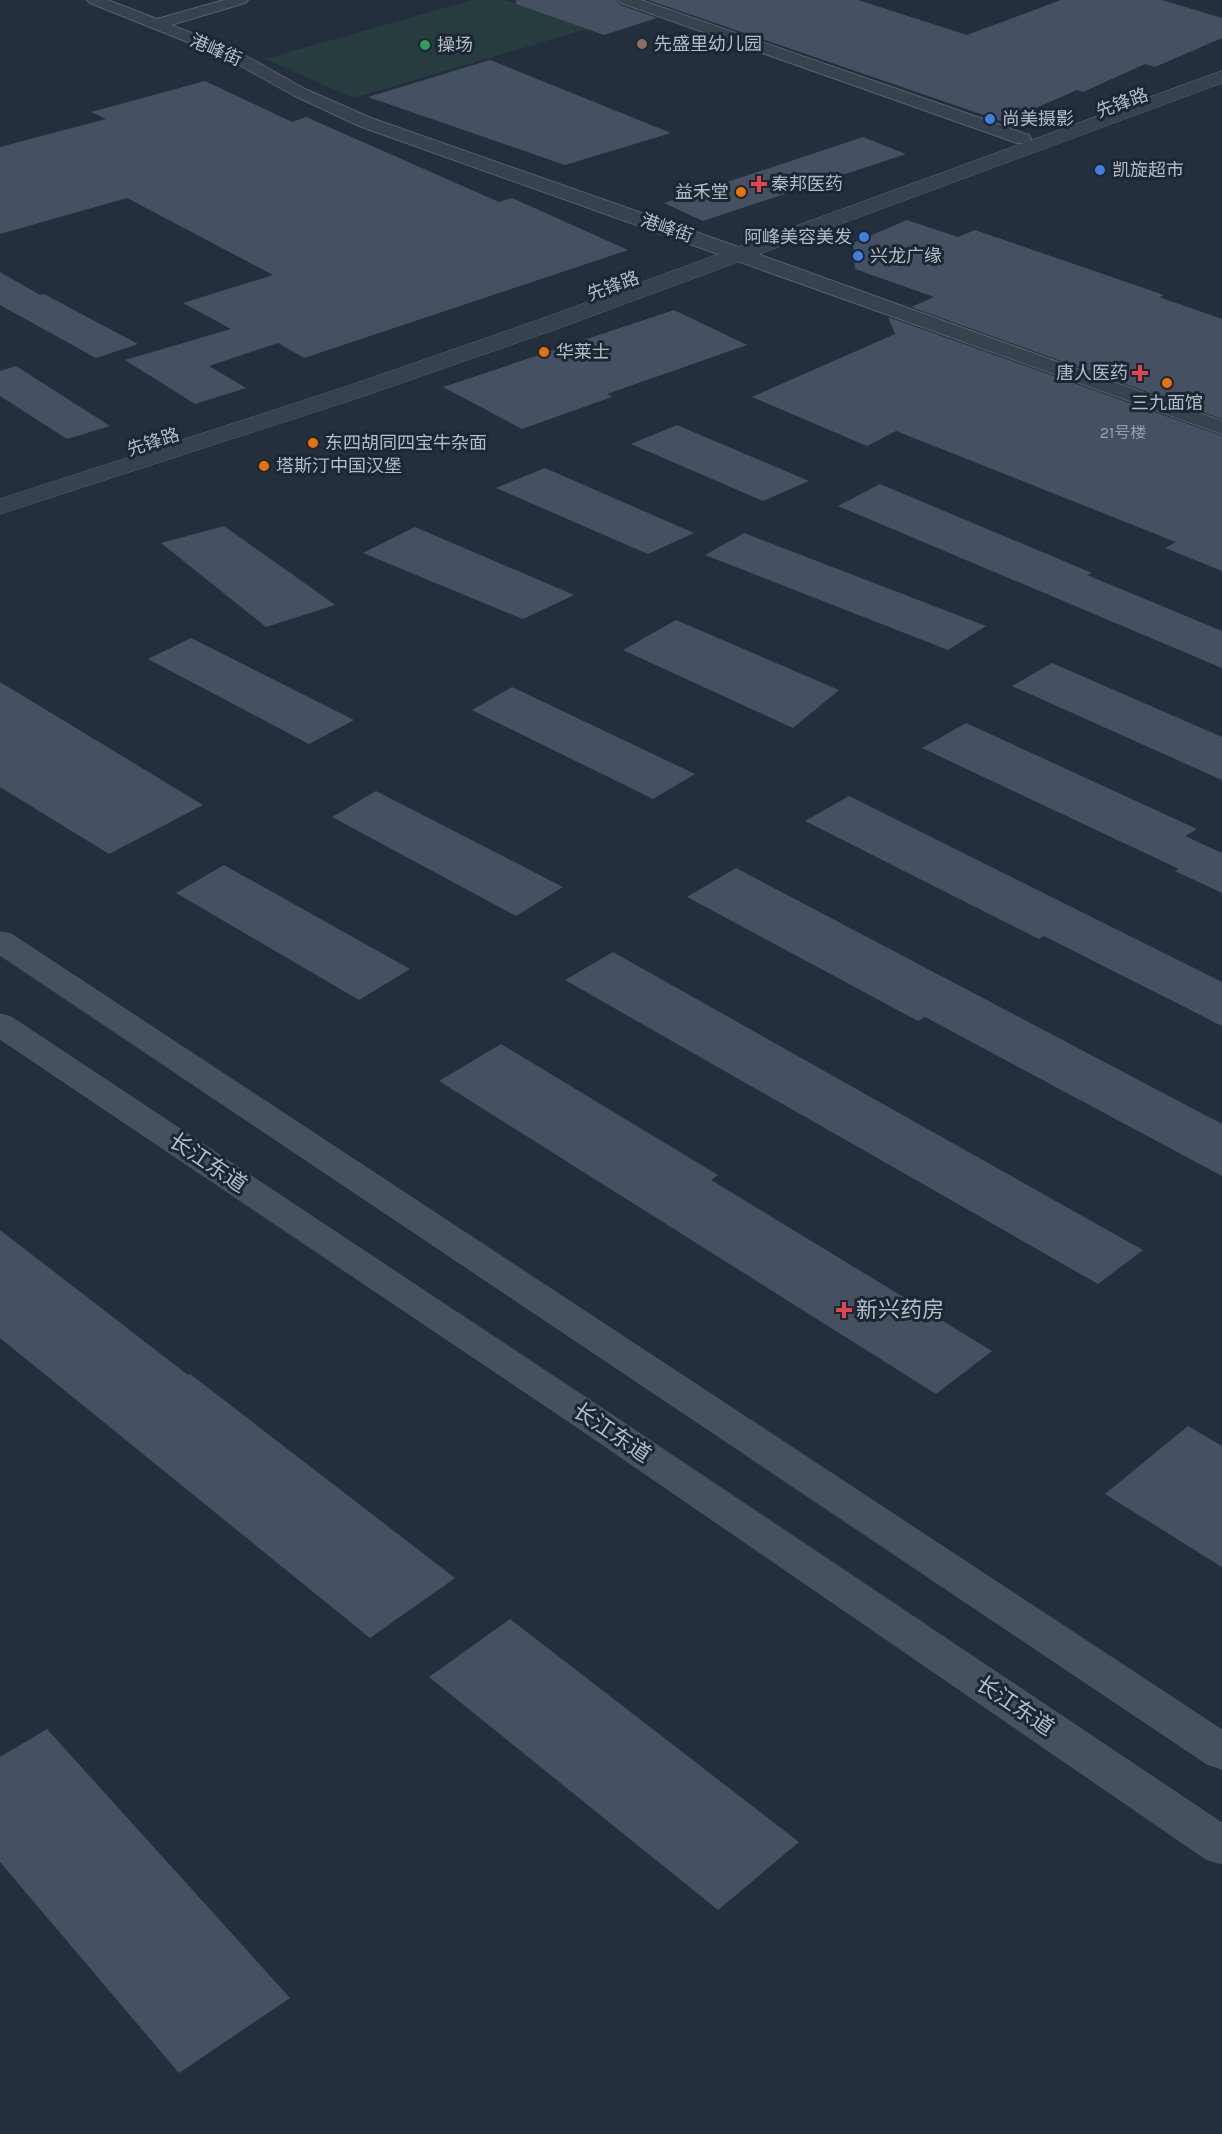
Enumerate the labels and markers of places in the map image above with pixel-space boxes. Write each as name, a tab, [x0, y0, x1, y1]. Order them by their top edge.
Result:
place label: 先盛里幼儿园	[654, 33, 762, 55]
place label: 操场	[437, 34, 473, 56]
marker: 先盛里幼儿园	[635, 37, 649, 51]
marker: 操场	[418, 38, 432, 52]
place label: 尚美摄影	[1002, 108, 1074, 130]
marker: 尚美摄影	[983, 112, 997, 126]
place label: 凯旋超市	[1112, 159, 1184, 181]
marker: 凯旋超市	[1093, 163, 1107, 177]
place label: 秦邦医药	[771, 173, 843, 195]
marker: 秦邦医药	[752, 177, 766, 191]
place label: 益禾堂	[675, 181, 729, 203]
marker: 益禾堂	[734, 185, 748, 199]
place label: 阿峰美容美发	[744, 226, 852, 248]
marker: 阿峰美容美发	[857, 230, 871, 244]
place label: 兴龙广缘	[870, 245, 942, 267]
marker: 兴龙广缘	[851, 249, 865, 263]
place label: 华莱士	[556, 341, 610, 363]
marker: 华莱士	[537, 345, 551, 359]
place label: 唐人医药	[1056, 362, 1128, 384]
marker: 唐人医药	[1133, 366, 1147, 380]
marker: 三九面馆	[1160, 376, 1174, 390]
place label: 三九面馆	[1131, 392, 1203, 414]
place label: 东四胡同四宝牛杂面	[325, 432, 487, 454]
marker: 东四胡同四宝牛杂面	[306, 436, 320, 450]
place label: 塔斯汀中国汉堡	[276, 455, 402, 477]
marker: 塔斯汀中国汉堡	[257, 459, 271, 473]
place label: 新兴药房	[856, 1297, 944, 1323]
marker: 新兴药房	[837, 1303, 851, 1317]

